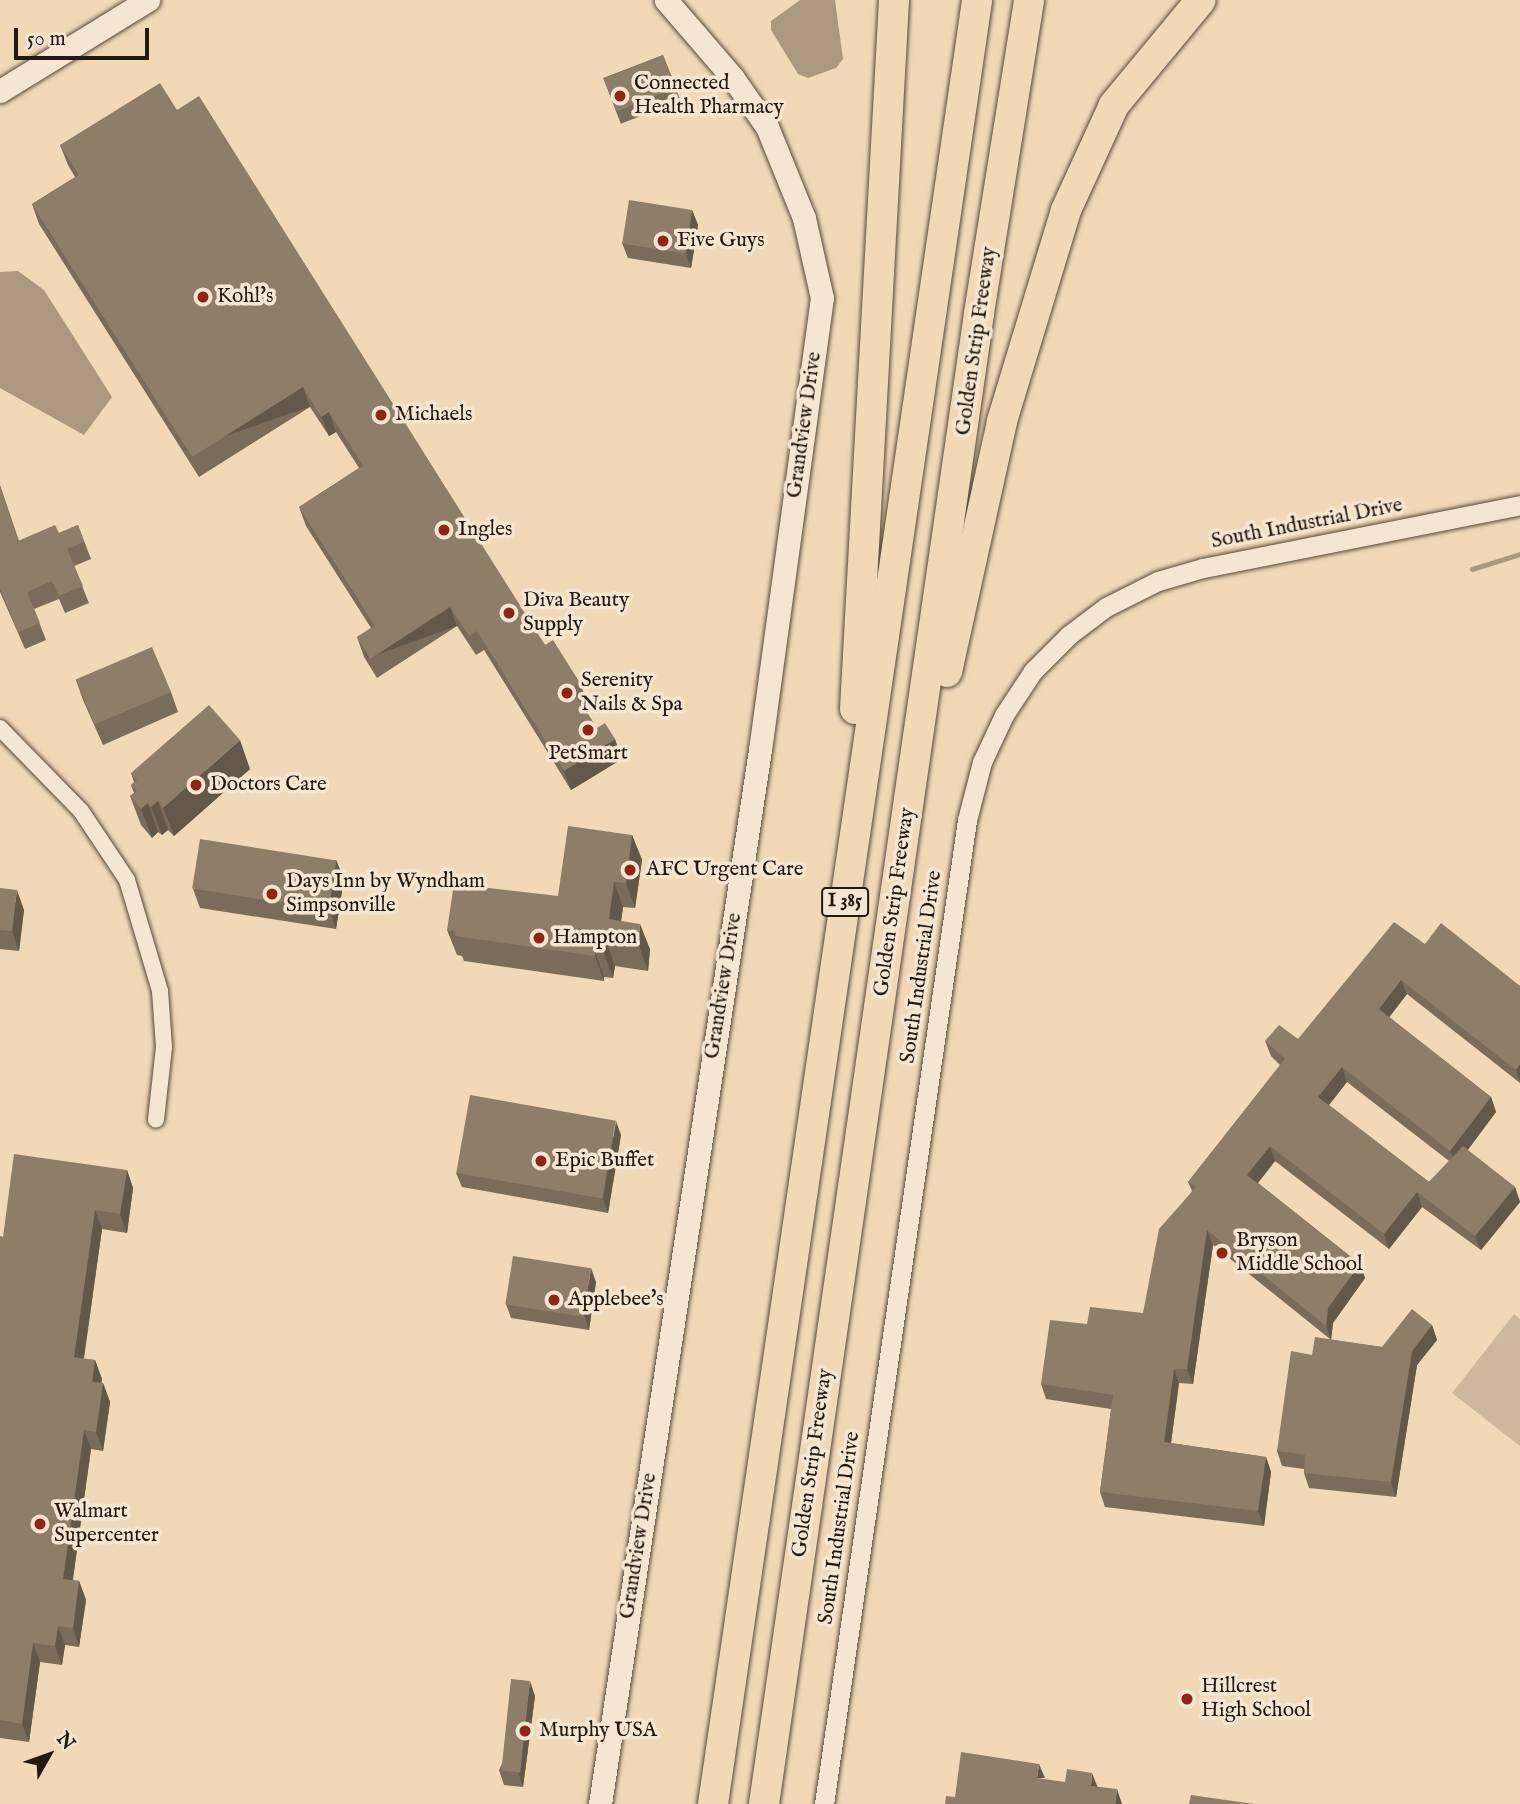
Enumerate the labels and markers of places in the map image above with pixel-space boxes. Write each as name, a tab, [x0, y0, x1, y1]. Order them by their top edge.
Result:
place label: Connected Health Pharmacy	[634, 71, 784, 121]
marker: Connected Health Pharmacy	[612, 88, 628, 104]
place label: Five Guys	[677, 228, 765, 254]
marker: Five Guys	[655, 233, 671, 249]
place label: Kohl's	[217, 284, 273, 310]
marker: Kohl's	[195, 289, 211, 305]
place label: Michaels	[395, 402, 472, 428]
marker: Michaels	[373, 407, 389, 423]
place label: Ingles	[458, 517, 512, 543]
marker: Ingles	[436, 522, 452, 538]
place label: Diva Beauty Supply	[523, 588, 629, 638]
marker: Diva Beauty Supply	[501, 605, 517, 621]
place label: Serenity Nails & Spa	[581, 668, 683, 718]
marker: Serenity Nails & Spa	[559, 685, 575, 701]
marker: PetSmart	[580, 722, 596, 738]
place label: PetSmart	[548, 741, 628, 767]
place label: Doctors Care	[210, 772, 327, 798]
marker: Doctors Care	[188, 777, 204, 793]
place label: AFC Urgent Care	[646, 857, 803, 883]
marker: AFC Urgent Care	[620, 860, 640, 880]
place label: Days Inn by Wyndham Simpsonville	[286, 869, 485, 919]
marker: Days Inn by Wyndham Simpsonville	[264, 886, 280, 902]
place label: Hampton	[553, 925, 637, 951]
marker: Hampton	[531, 930, 547, 946]
place label: Epic Buffet	[555, 1148, 654, 1174]
marker: Epic Buffet	[533, 1153, 549, 1169]
place label: Bryson Middle School	[1236, 1228, 1363, 1278]
marker: Bryson Middle School	[1214, 1245, 1230, 1261]
place label: Applebee's	[568, 1287, 664, 1313]
marker: Applebee's	[546, 1292, 562, 1308]
place label: Walmart Supercenter	[54, 1499, 159, 1549]
marker: Walmart Supercenter	[32, 1516, 48, 1532]
place label: Hillcrest High School	[1201, 1674, 1311, 1724]
marker: Hillcrest High School	[1179, 1691, 1195, 1707]
place label: Murphy USA	[539, 1718, 657, 1744]
marker: Murphy USA	[517, 1723, 533, 1739]

